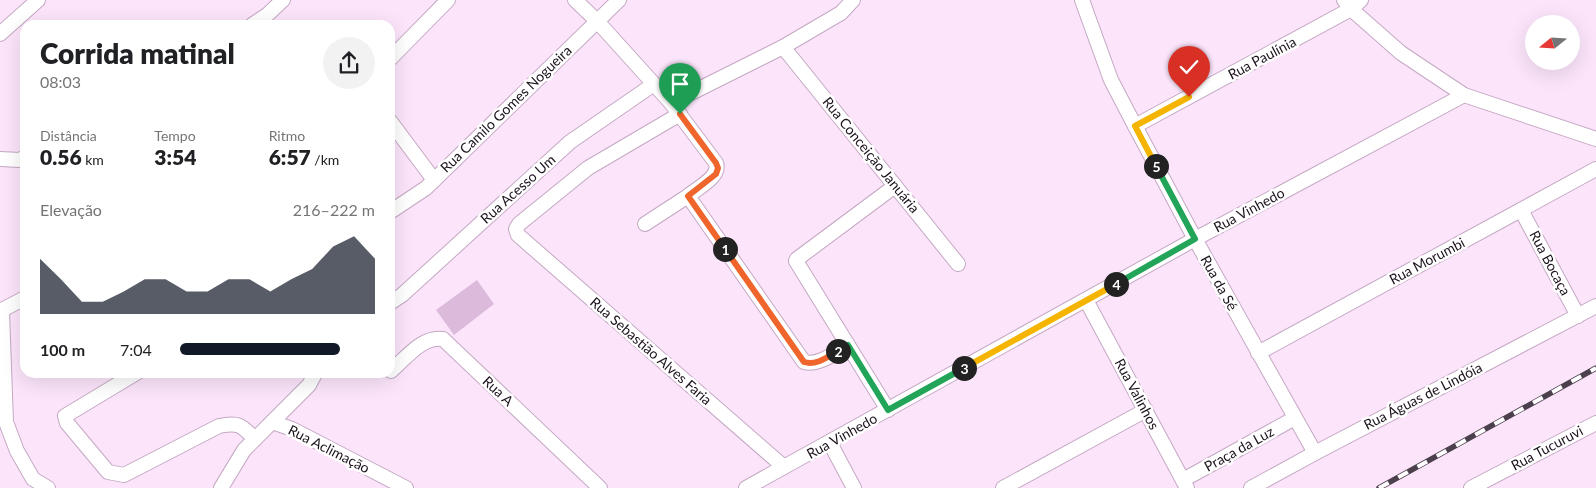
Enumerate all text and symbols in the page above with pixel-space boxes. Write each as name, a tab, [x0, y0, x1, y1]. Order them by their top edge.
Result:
north arrow	[1525, 15, 1580, 70]
map controls	[1525, 15, 1580, 70]
street label: Rua Paulínia	[1225, 33, 1299, 83]
text: Corrida matinal	[40, 36, 235, 70]
button: share	[323, 37, 375, 89]
street label: Rua Camilo Gomes Nogueira	[437, 41, 575, 176]
pin	[1168, 46, 1210, 97]
icon: check	[1175, 53, 1203, 81]
pin	[659, 63, 701, 114]
icon: arrive	[666, 70, 694, 98]
text: 08:03	[40, 72, 81, 91]
street label: Rua Conceição Januária	[819, 93, 923, 216]
text: Distância	[40, 127, 97, 144]
text: Tempo	[154, 127, 196, 144]
text: Ritmo	[269, 127, 305, 144]
text: 0.56	[40, 144, 82, 169]
text: 3:54	[154, 144, 196, 169]
text: 6:57	[269, 144, 311, 169]
text: km	[82, 151, 104, 168]
text: /km	[311, 151, 339, 168]
street label: Rua Acesso Um	[477, 151, 559, 227]
pin: 5	[1144, 154, 1168, 178]
text: 5	[1152, 158, 1161, 175]
street label: Rua Vinhedo	[1210, 184, 1287, 235]
text: Elevação	[40, 200, 102, 219]
text: 216–222 m	[293, 200, 375, 219]
street label: Rua Bocaça	[1526, 227, 1575, 298]
street label: Rua Morumbi	[1386, 234, 1467, 288]
pin: 1	[712, 236, 738, 262]
text: 1	[721, 241, 730, 258]
street label: Rua da Sé	[1197, 252, 1241, 313]
pin: 4	[1104, 272, 1128, 296]
text: 4	[1112, 276, 1121, 293]
street label: Rua Sebastião Alves Faria	[587, 293, 716, 408]
pin: 2	[826, 338, 850, 364]
text: 100 m	[40, 340, 85, 359]
text: 7:04	[120, 340, 152, 359]
text: 2	[834, 343, 843, 360]
street label: Rua Valinhos	[1112, 355, 1163, 432]
pin: 3	[952, 356, 976, 380]
street label: Rua Águas de Lindóia	[1361, 358, 1485, 433]
text: 3	[960, 360, 969, 377]
street label: Rua A	[479, 372, 518, 409]
street label: Rua Vinhedo	[804, 409, 880, 462]
street label: Rua Aclimação	[286, 421, 373, 476]
street label: Rua Tucuruvi	[1508, 422, 1586, 474]
street label: Praça da Luz	[1201, 423, 1276, 475]

